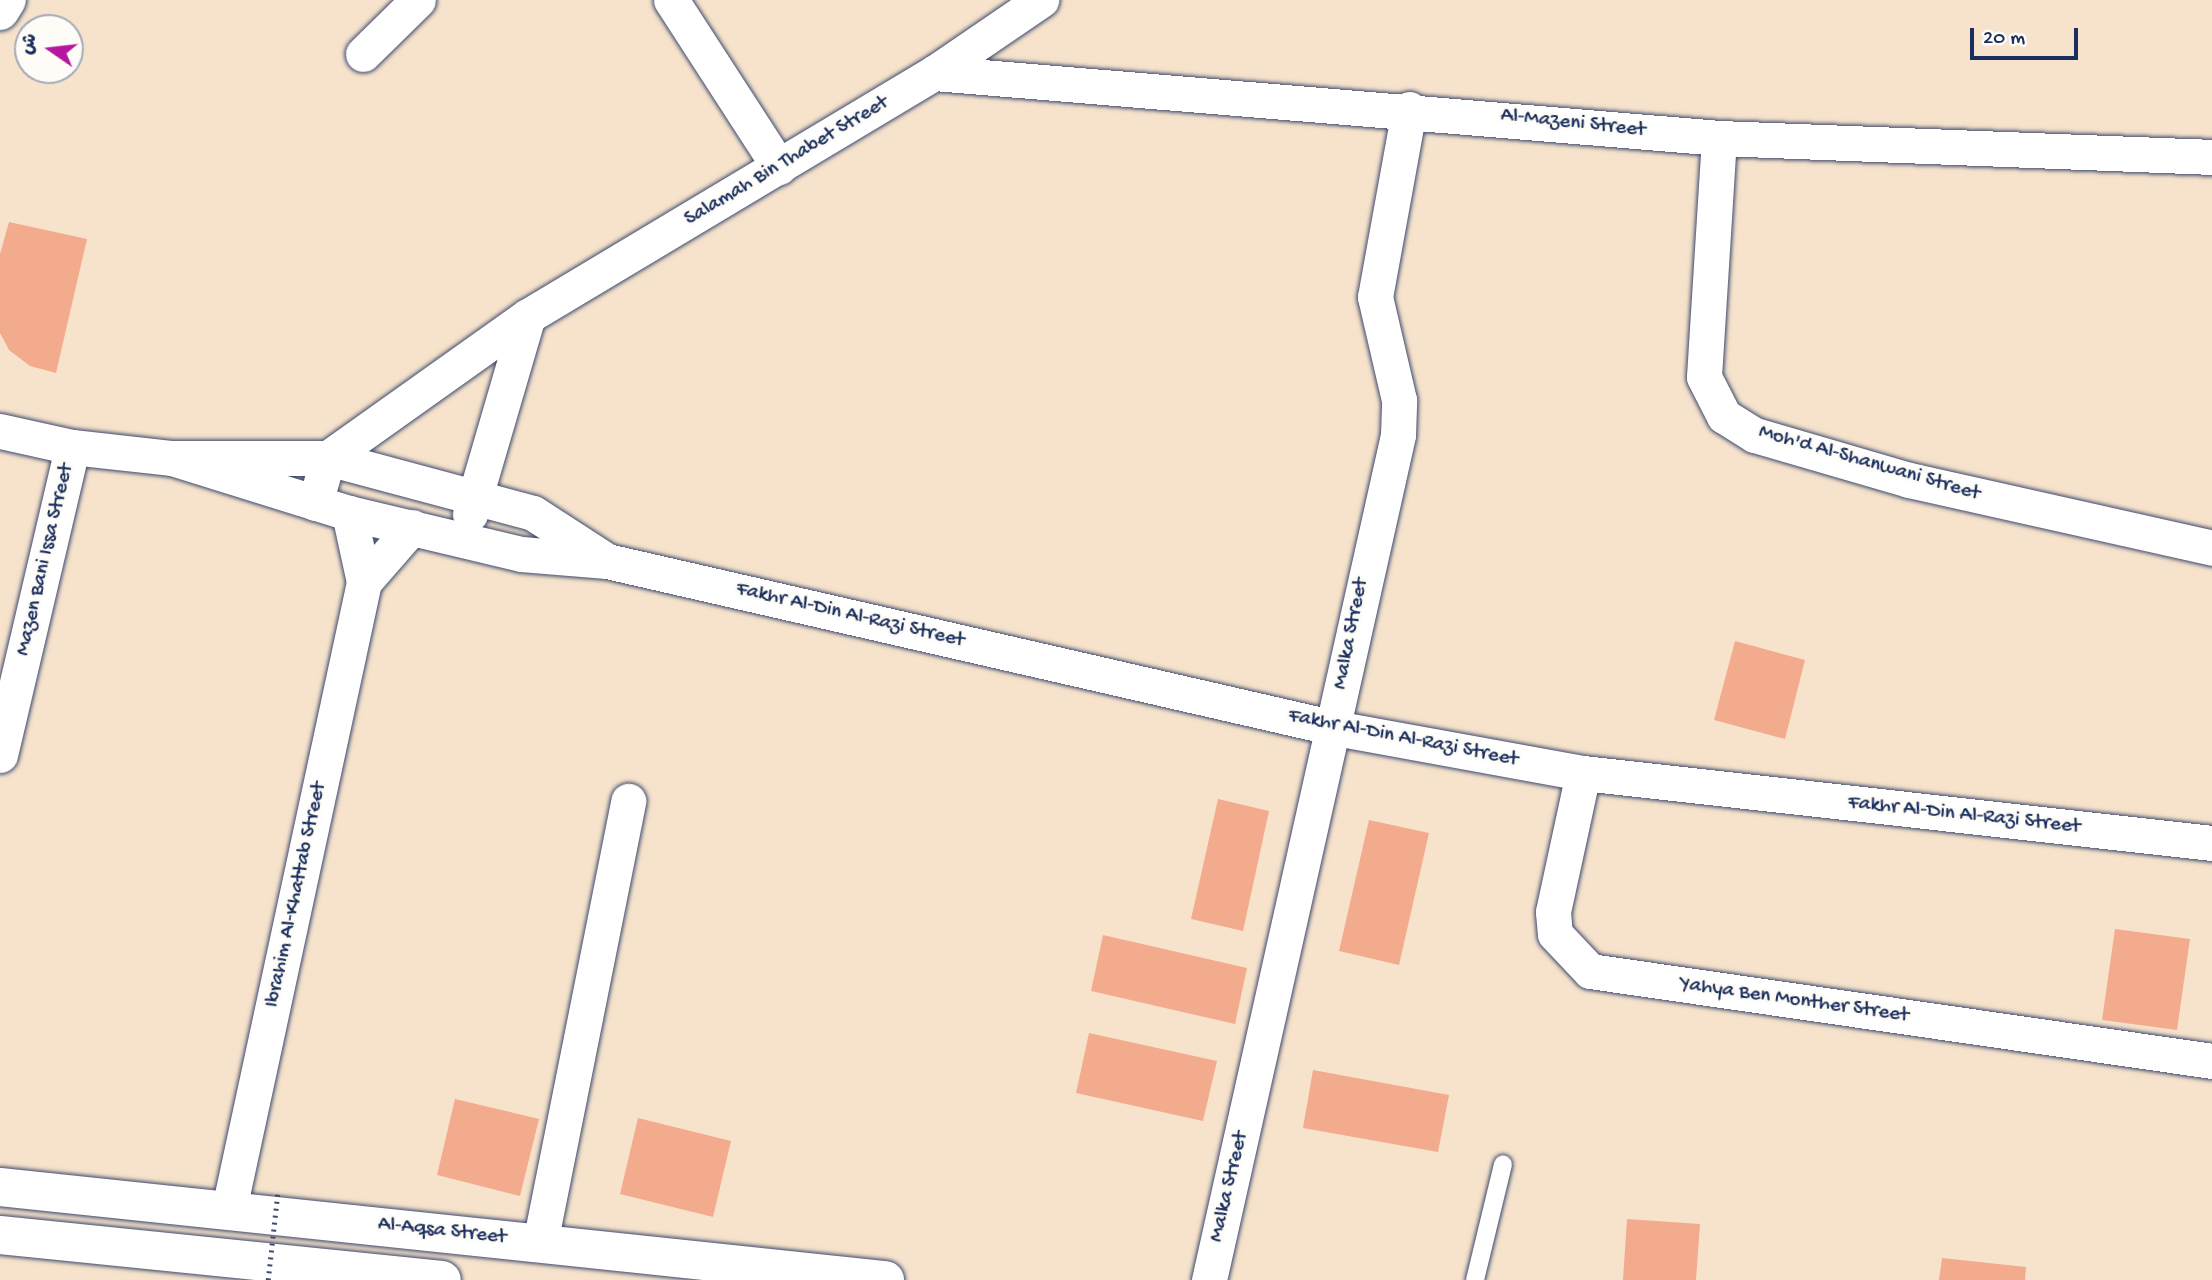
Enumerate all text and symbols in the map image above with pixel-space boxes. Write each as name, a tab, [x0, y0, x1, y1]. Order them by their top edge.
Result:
north arrow	[14, 14, 84, 84]
scale bar	[1974, 14, 2082, 58]
text: 20 m	[1983, 27, 2025, 52]
text: ش	[16, 31, 44, 57]
street label: Salamah Bin Thabet Street	[681, 91, 893, 233]
street label: Al-Mazeni Street	[1499, 104, 1647, 144]
street label: Moh'd Al-Shanwani Street	[1755, 420, 1983, 508]
street label: Mazen Bani Issa Street	[12, 462, 80, 658]
street label: Malka Street	[1329, 576, 1375, 692]
street label: Fakhr Al-Din Al-Razi Street	[734, 577, 966, 655]
street label: Fakhr Al-Din Al-Razi Street	[1286, 704, 1520, 774]
street label: Ibrahim Al-Khattab Street	[261, 780, 333, 1010]
street label: Fakhr Al-Din Al-Razi Street	[1847, 791, 2081, 841]
street label: Yahya Ben Monther Street	[1678, 972, 1910, 1030]
street label: Malka Street	[1205, 1129, 1255, 1245]
street label: Al-Aqsa Street	[377, 1213, 507, 1251]

